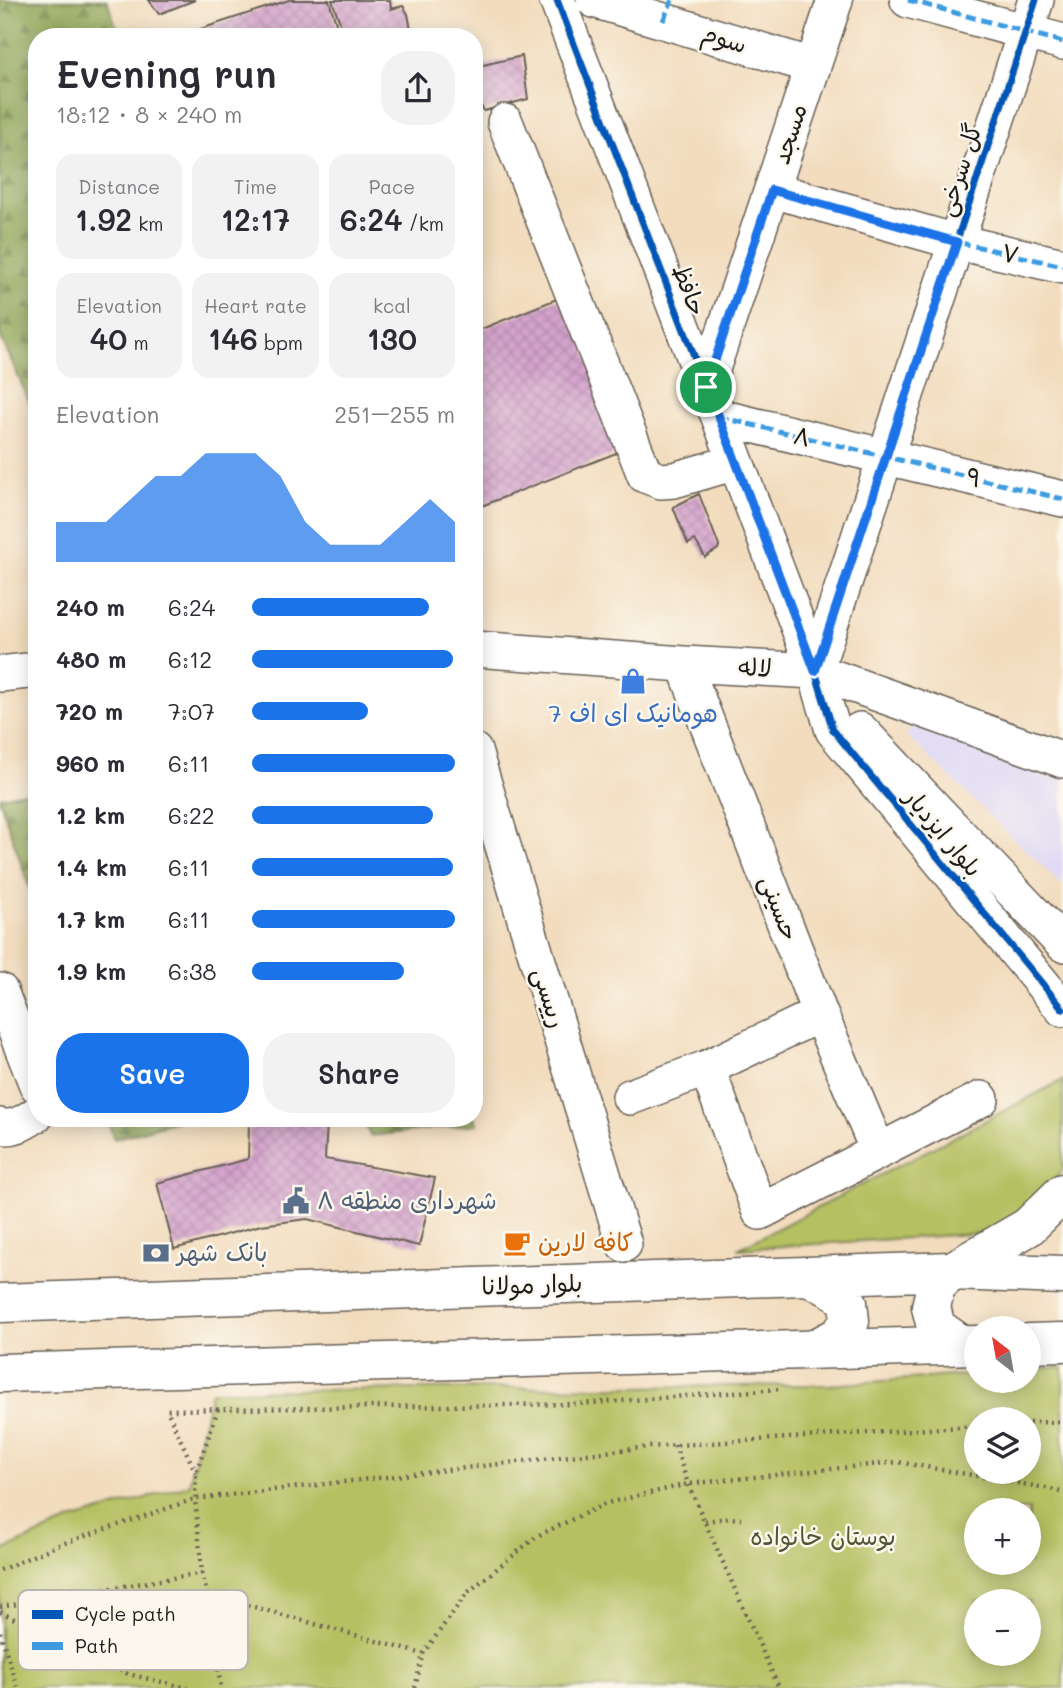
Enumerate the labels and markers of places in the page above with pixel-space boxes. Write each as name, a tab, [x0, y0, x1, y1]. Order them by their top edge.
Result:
pin	[676, 357, 736, 417]
shop icon: هومانیک ای اف 7	[618, 666, 648, 696]
place label: هومانیک ای اف 7	[548, 697, 718, 729]
place label: شهرداری منطقه ۸	[317, 1184, 497, 1215]
public building icon: شهرداری منطقه ۸	[281, 1186, 311, 1216]
place label: کافه لارین	[538, 1226, 633, 1257]
cafe icon: کافه لارین	[502, 1228, 532, 1258]
place label: بانک شهر	[175, 1236, 267, 1267]
bank icon: بانک شهر	[141, 1238, 171, 1268]

